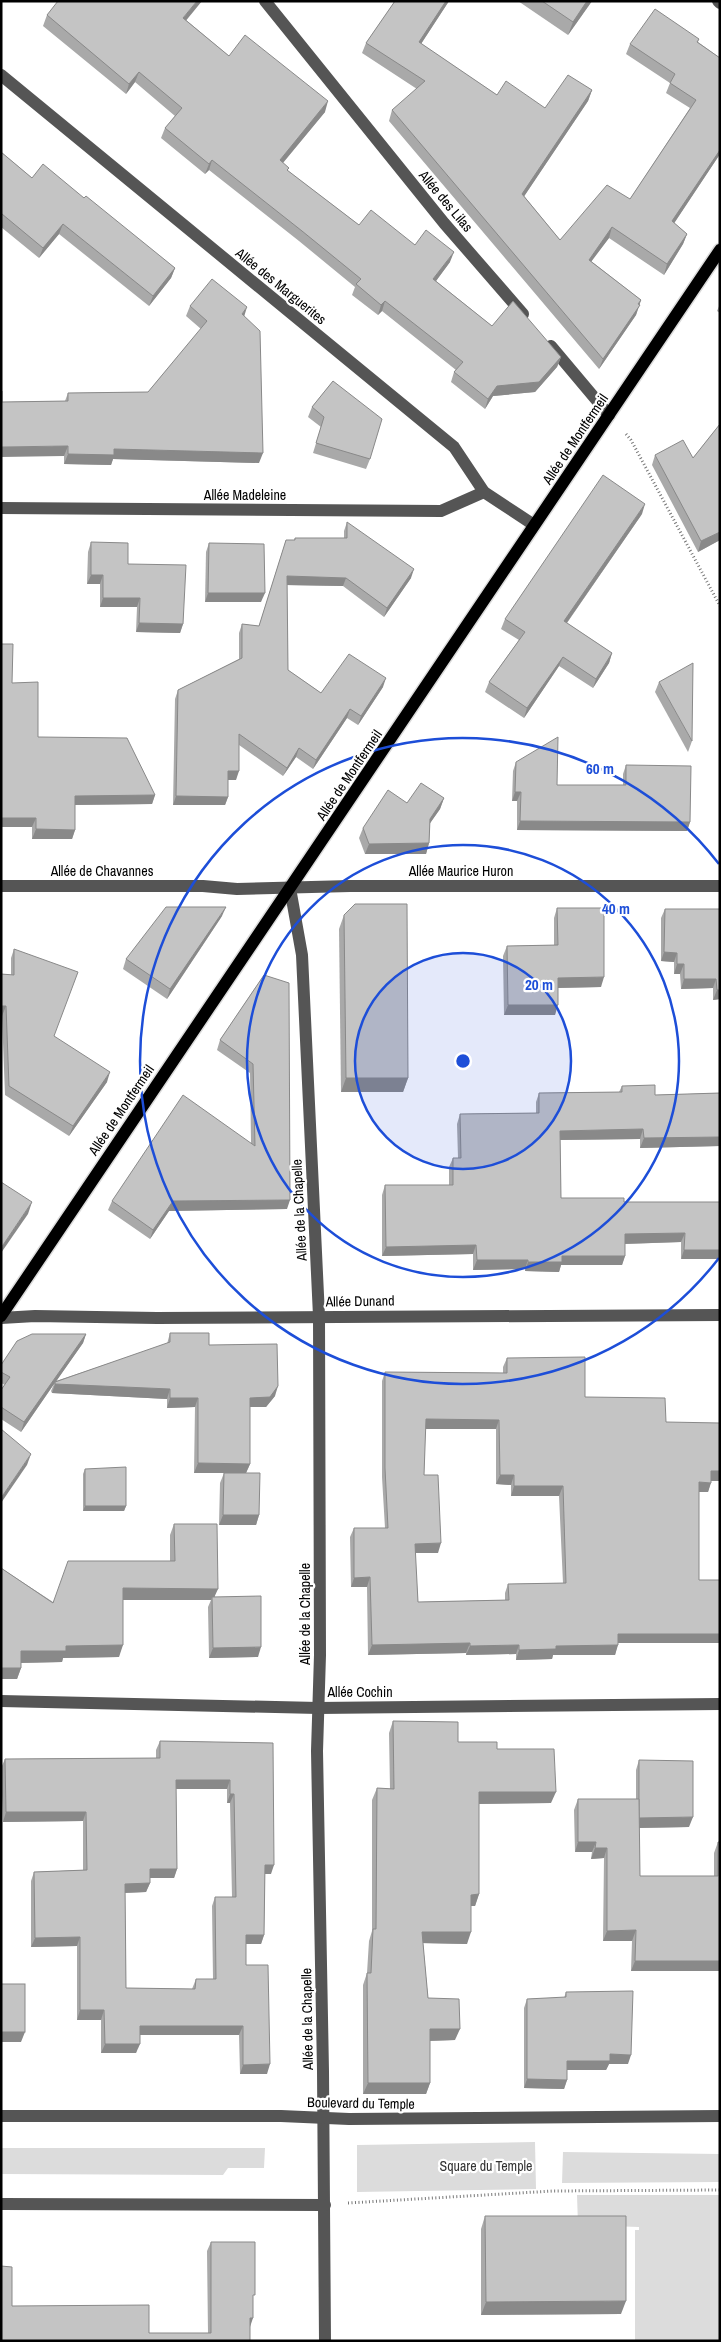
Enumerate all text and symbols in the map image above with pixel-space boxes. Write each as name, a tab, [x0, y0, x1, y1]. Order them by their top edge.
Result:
street label: Allée des Lilas	[414, 166, 477, 236]
street label: Allée des Marguerites	[231, 243, 330, 328]
street label: Allée de Montfermeil	[538, 390, 612, 489]
street label: Allée Madeleine	[203, 486, 286, 504]
street label: Allée de Montfermeil	[312, 726, 386, 825]
text: 60 m	[586, 758, 614, 779]
street label: Allée de Chavannes	[50, 862, 154, 880]
street label: Allée Maurice Huron	[408, 862, 513, 880]
text: 40 m	[602, 898, 630, 919]
text: 20 m	[525, 974, 553, 995]
centre of rings	[454, 1052, 472, 1070]
street label: Allée de Montfermeil	[84, 1061, 158, 1160]
street label: Allée de la Chapelle	[287, 1159, 311, 1262]
street label: Allée Dunand	[324, 1291, 395, 1311]
street label: Allée de la Chapelle	[296, 1563, 314, 1666]
street label: Allée Cochin	[326, 1683, 393, 1701]
street label: Allée de la Chapelle	[297, 1968, 317, 2071]
street label: Boulevard du Temple	[307, 2093, 415, 2113]
park label: Square du Temple	[440, 2157, 532, 2175]

